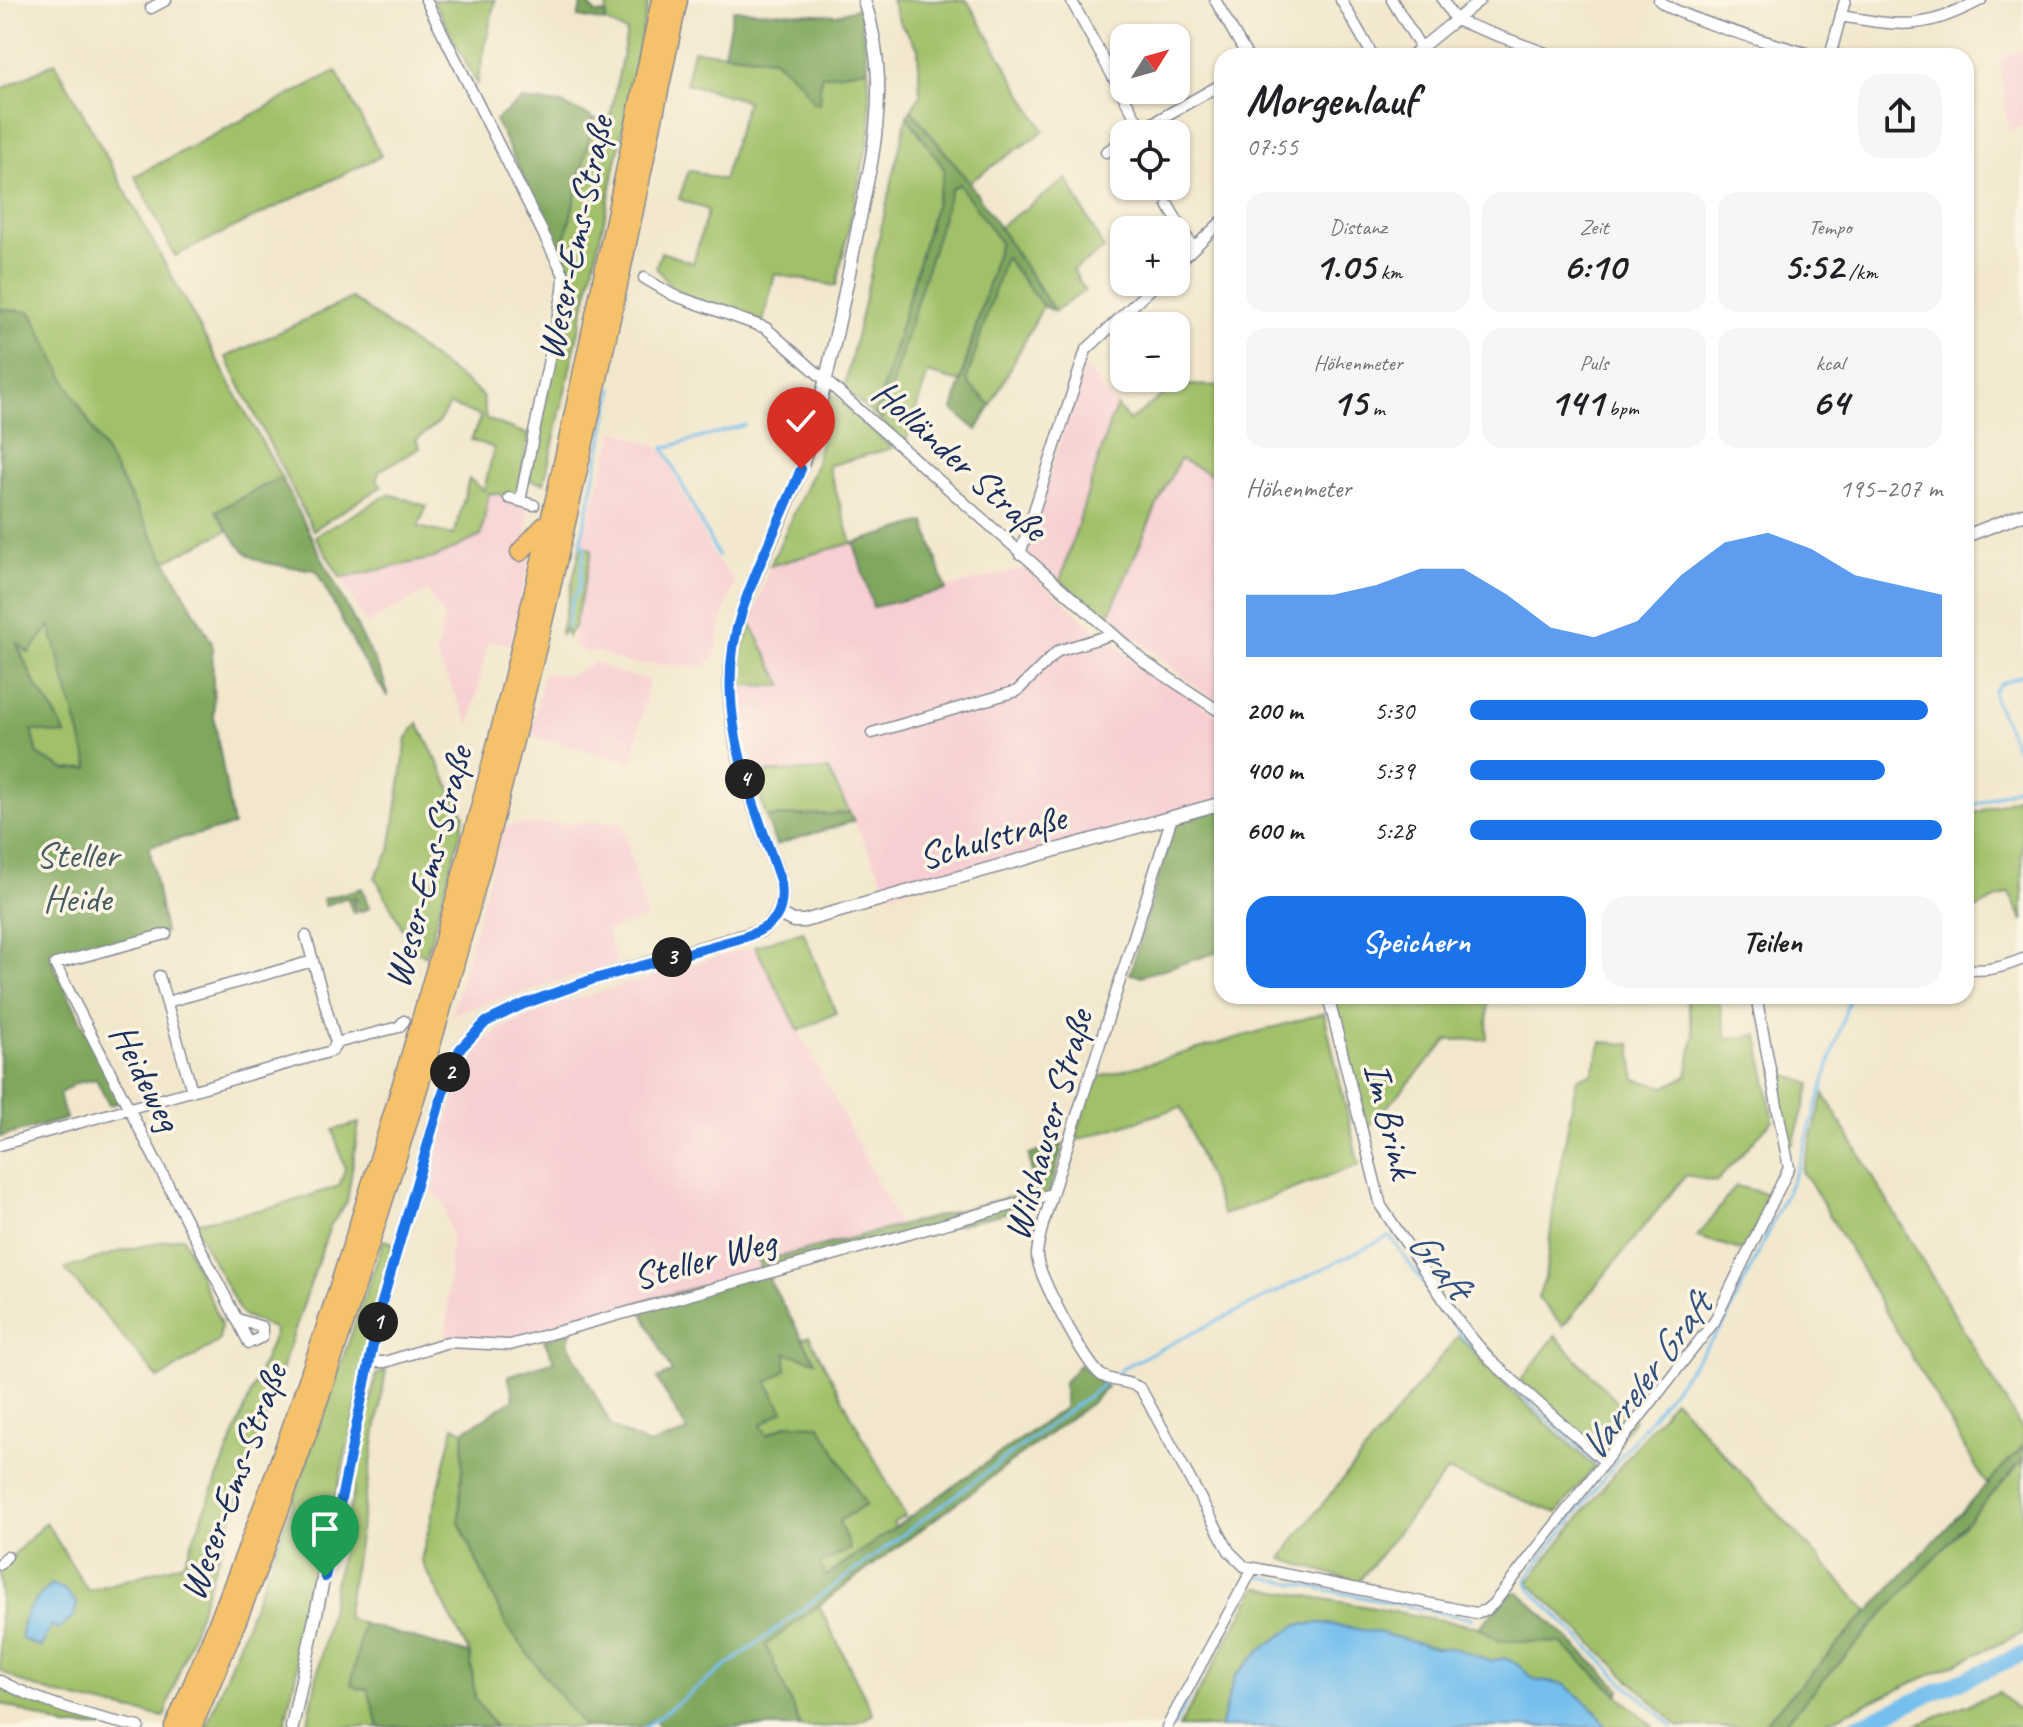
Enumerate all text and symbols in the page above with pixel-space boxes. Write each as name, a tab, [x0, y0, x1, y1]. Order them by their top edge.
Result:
north arrow	[1110, 24, 1190, 104]
map controls	[1110, 24, 1190, 392]
text: Morgenlauf	[1246, 72, 1417, 127]
button: share	[1858, 74, 1942, 158]
street label: Weser-Ems-Straße	[526, 109, 624, 364]
button: locate	[1110, 120, 1190, 200]
text: 07:55	[1246, 130, 1298, 163]
text: Distanz	[1329, 213, 1387, 241]
text: Zeit	[1579, 213, 1609, 241]
text: Tempo	[1808, 213, 1852, 241]
button: +	[1110, 216, 1190, 296]
text: 1.05	[1314, 241, 1375, 291]
text: 6:10	[1563, 241, 1625, 291]
text: 5:52	[1783, 241, 1843, 291]
text: km	[1375, 258, 1402, 286]
text: /km	[1843, 258, 1877, 286]
button: −	[1110, 312, 1190, 392]
text: Höhenmeter	[1313, 349, 1403, 377]
text: Puls	[1579, 349, 1609, 377]
text: kcal	[1815, 349, 1845, 377]
street label: Holländer Straße	[863, 369, 1059, 553]
text: 15	[1331, 377, 1367, 427]
text: 141	[1549, 377, 1603, 427]
text: 64	[1812, 377, 1848, 427]
pin	[767, 387, 835, 469]
text: m	[1367, 394, 1385, 422]
text: bpm	[1603, 394, 1639, 422]
icon: check	[779, 399, 823, 443]
text: Höhenmeter	[1246, 472, 1351, 505]
text: 195–207 m	[1839, 472, 1942, 505]
text: 200 m	[1246, 694, 1302, 727]
text: 5:30	[1374, 694, 1414, 727]
street label: Weser-Ems-Straße	[373, 739, 483, 993]
text: 400 m	[1246, 754, 1302, 787]
text: 5:39	[1374, 754, 1414, 787]
pin: 4	[725, 759, 765, 799]
text: 4	[740, 765, 750, 793]
street label: Schulstraße	[913, 793, 1074, 880]
text: 600 m	[1246, 814, 1303, 847]
text: 5:28	[1374, 814, 1414, 847]
park label: Steller Heide	[35, 831, 123, 922]
button: Speichern	[1246, 896, 1586, 988]
button: Teilen	[1602, 896, 1942, 988]
pin: 3	[652, 937, 692, 977]
text: 3	[667, 943, 677, 971]
street label: Wilshauser Straße	[993, 1002, 1104, 1245]
street label: Heideweg	[99, 1016, 194, 1141]
pin: 2	[430, 1052, 470, 1092]
street label: Im Brink	[1353, 1057, 1428, 1186]
text: 2	[445, 1058, 455, 1086]
street label: Steller Weg	[628, 1217, 783, 1301]
water label: Graft	[1397, 1219, 1487, 1314]
water label: Varreler Graft	[1567, 1278, 1727, 1471]
pin: 1	[358, 1302, 398, 1342]
text: 1	[373, 1308, 383, 1336]
street label: Weser-Ems-Straße	[169, 1355, 298, 1606]
pin	[291, 1495, 359, 1577]
icon: arrive	[303, 1507, 347, 1551]

